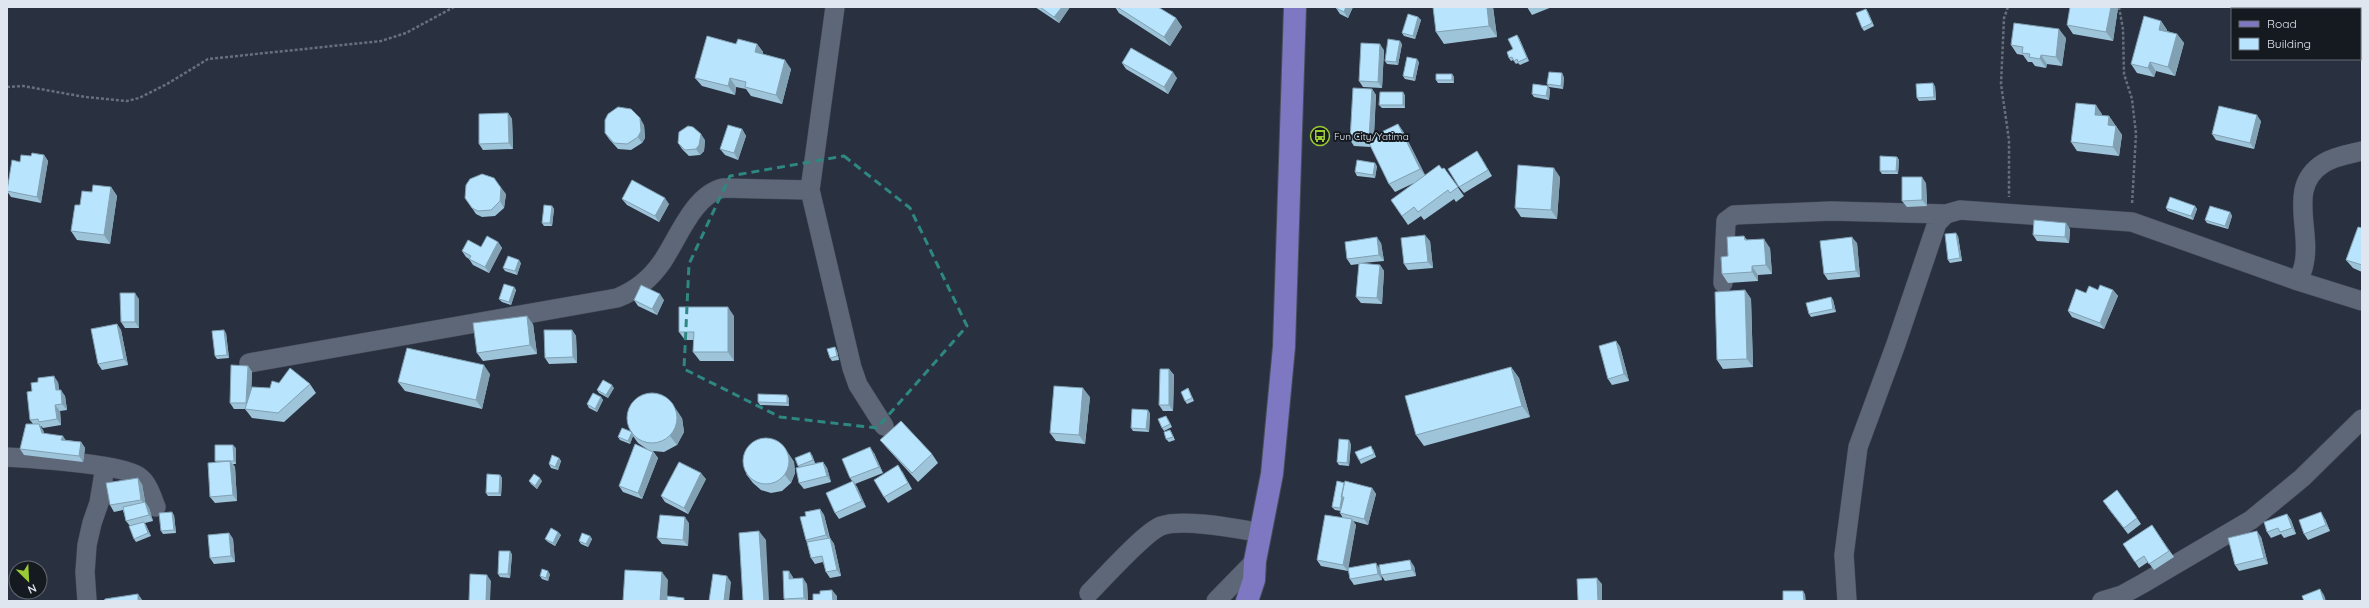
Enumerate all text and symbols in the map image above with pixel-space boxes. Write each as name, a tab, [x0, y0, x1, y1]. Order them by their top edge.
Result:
legend	[2231, 8, 2361, 60]
text: Road	[2267, 16, 2297, 31]
text: Building	[2267, 36, 2311, 51]
bus stop icon: Fun City/Yatima	[1309, 125, 1331, 147]
place label: Fun City/Yatima	[1334, 130, 1409, 143]
north arrow	[8, 560, 48, 600]
text: N	[26, 581, 39, 597]

